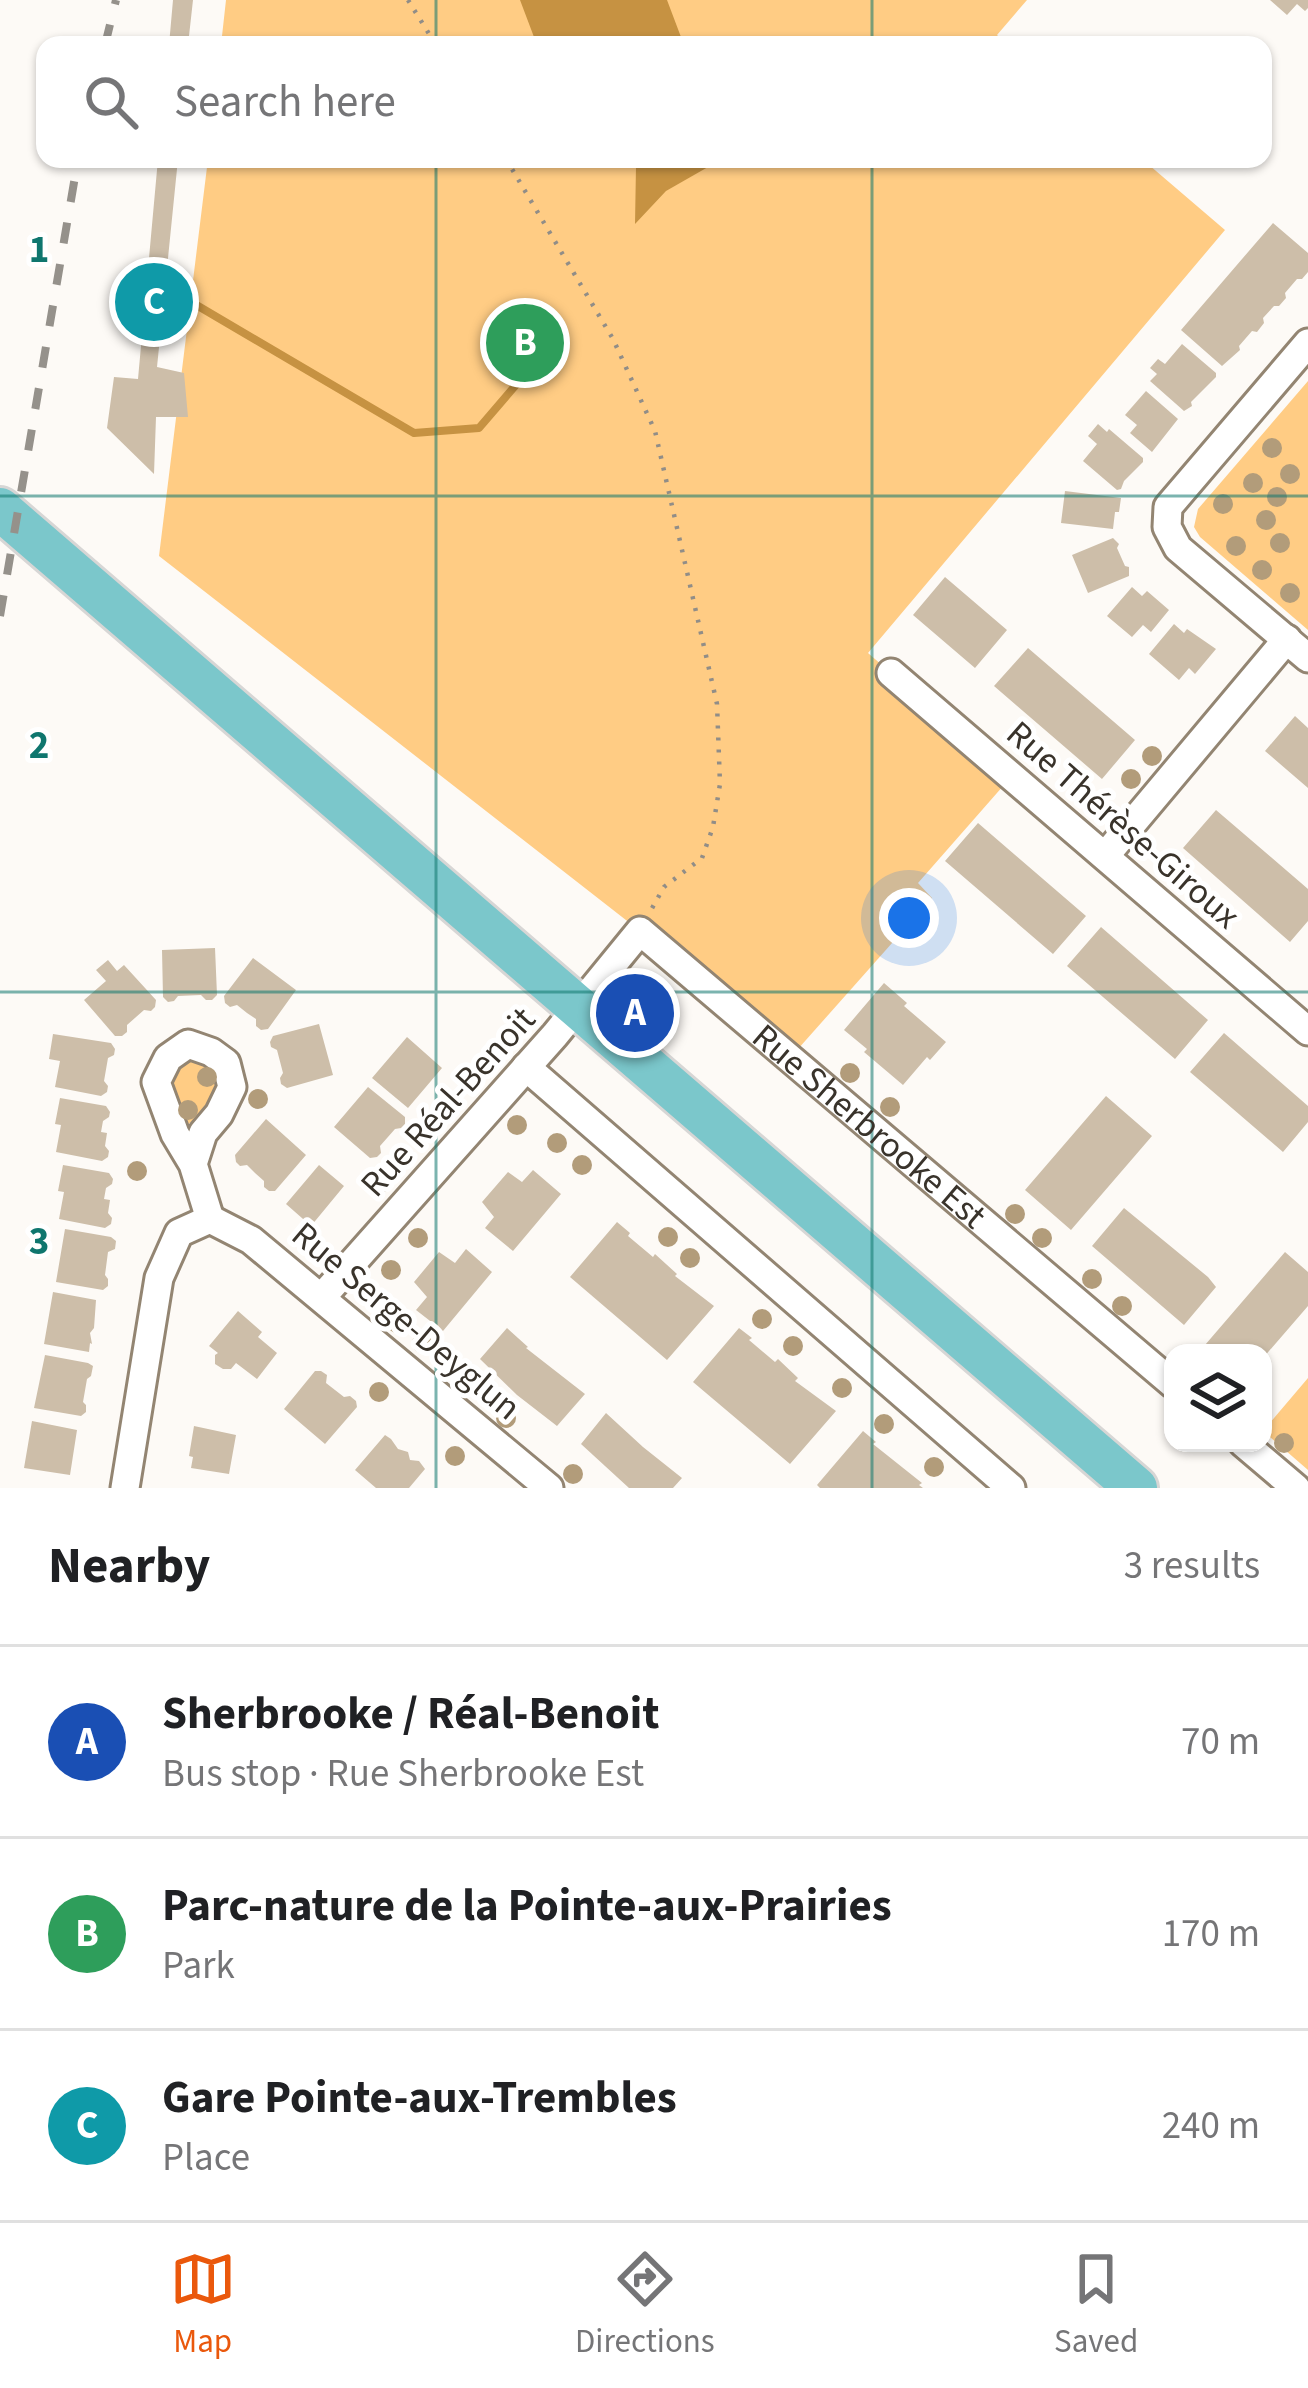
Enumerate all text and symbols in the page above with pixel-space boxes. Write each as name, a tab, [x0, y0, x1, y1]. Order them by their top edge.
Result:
search box	[36, 36, 1272, 168]
icon: search	[78, 69, 144, 135]
text: Search here	[174, 70, 396, 134]
text: 1	[29, 222, 49, 278]
pin: C	[115, 257, 193, 347]
pin: B	[486, 298, 564, 388]
street label: Rue Thérèse-Giroux	[995, 709, 1251, 941]
text: 2	[29, 718, 49, 774]
your location	[879, 888, 939, 948]
pin: A	[596, 968, 674, 1058]
street label: Rue Réal-Benoit	[349, 996, 547, 1208]
street label: Rue Sherbrooke Est	[741, 1012, 998, 1240]
street label: Rue Serge-Deyglun	[280, 1210, 532, 1432]
text: 3	[29, 1214, 49, 1270]
map controls	[1164, 1344, 1272, 1452]
button: layers	[1164, 1344, 1272, 1452]
text: Nearby	[48, 1530, 210, 1602]
text: 3 results	[1124, 1538, 1260, 1594]
text: Sherbrooke / Réal-Benoit	[162, 1682, 659, 1746]
text: A	[76, 1714, 98, 1770]
text: 70 m	[1181, 1714, 1260, 1770]
text: Bus stop · Rue Sherbrooke Est	[162, 1746, 644, 1802]
text: Parc-nature de la Pointe-aux-Prairies	[162, 1874, 892, 1938]
text: B	[75, 1906, 99, 1962]
text: 170 m	[1162, 1906, 1260, 1962]
text: Park	[162, 1938, 235, 1994]
text: Gare Pointe-aux-Trembles	[162, 2066, 677, 2130]
text: C	[76, 2098, 98, 2154]
text: 240 m	[1162, 2098, 1260, 2154]
text: Place	[162, 2130, 250, 2186]
tab: Map	[170, 2246, 236, 2365]
tab: Directions	[575, 2246, 715, 2365]
tab: Saved	[1054, 2246, 1138, 2365]

